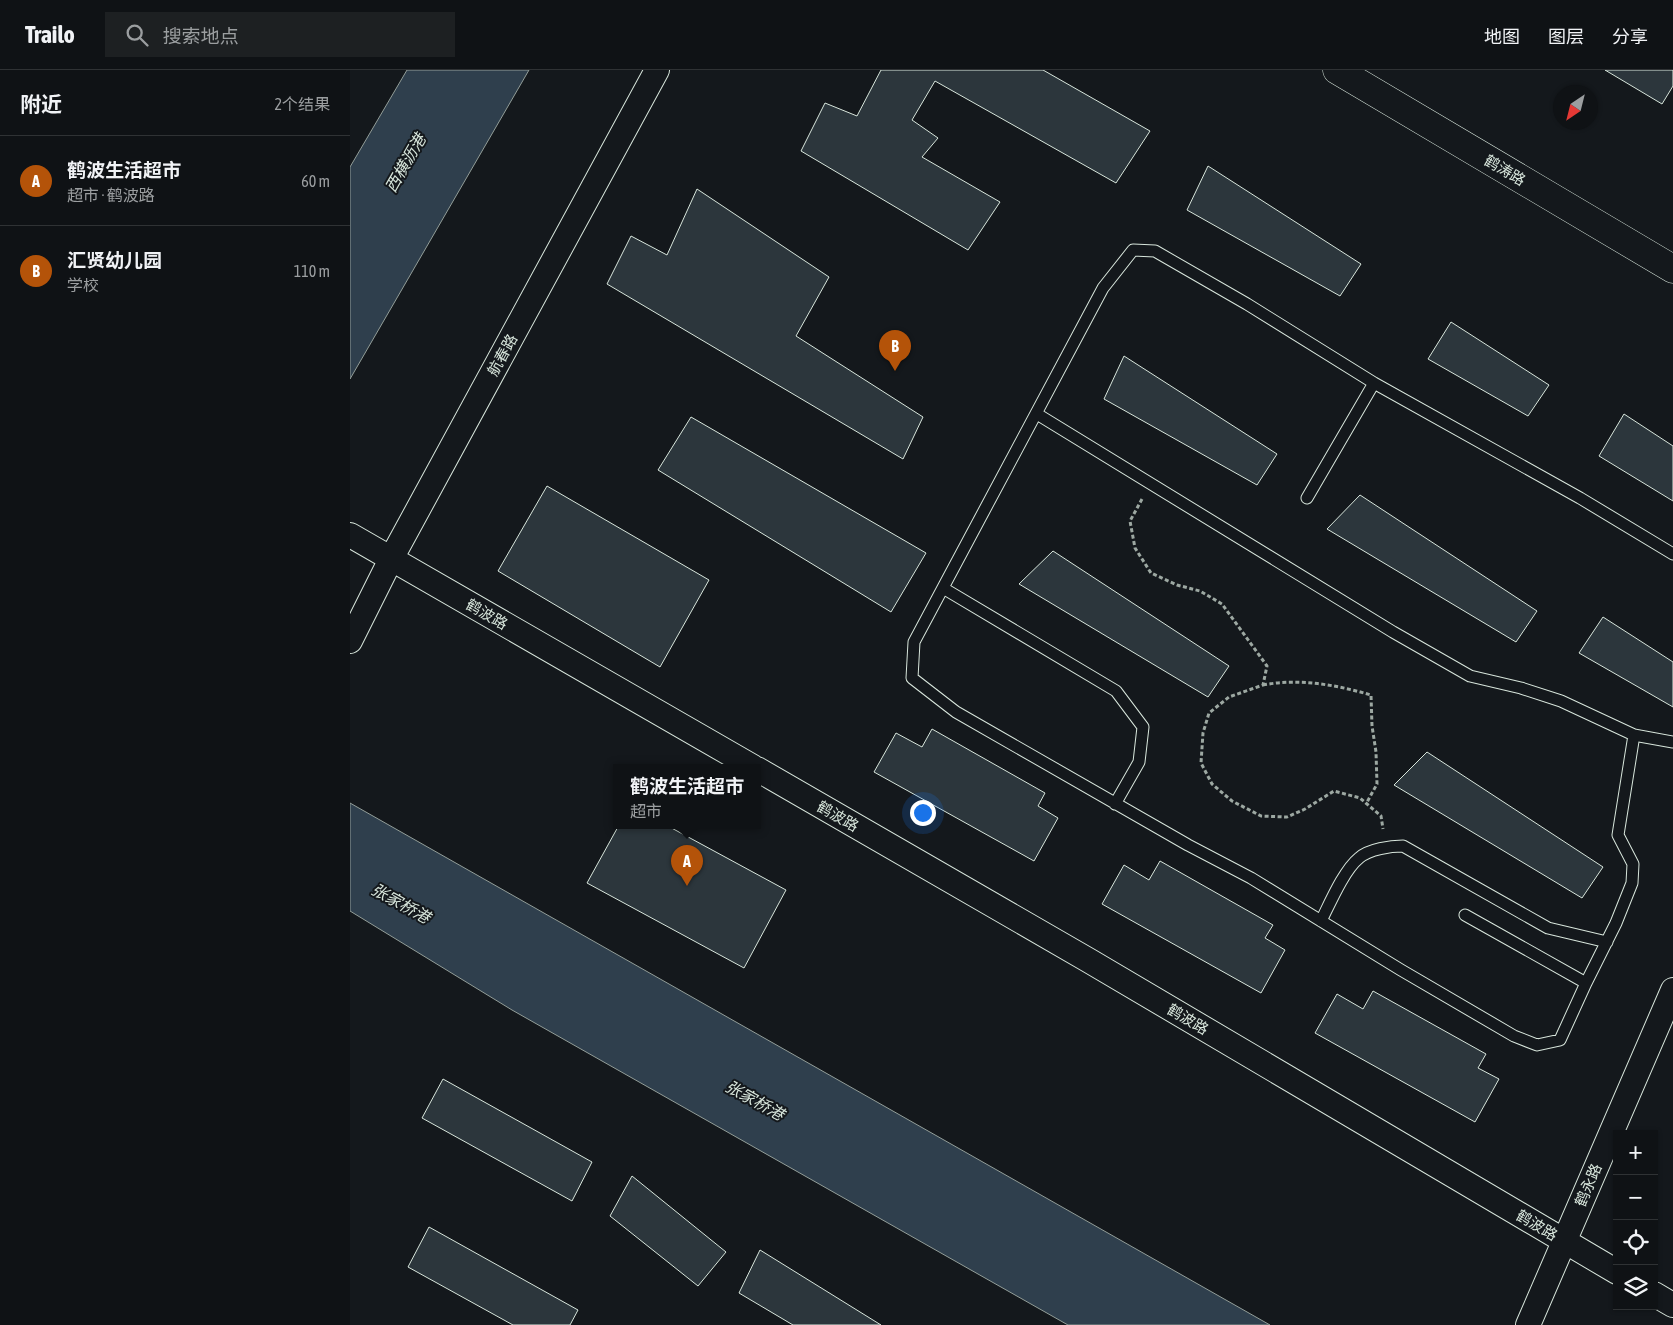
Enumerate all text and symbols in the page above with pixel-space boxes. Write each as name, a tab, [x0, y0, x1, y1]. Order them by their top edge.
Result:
search box	[105, 12, 455, 57]
text: Trailo	[25, 21, 75, 48]
icon: search	[123, 21, 151, 49]
text: 搜索地点	[163, 25, 239, 47]
text: 地图	[1484, 26, 1520, 47]
text: 图层	[1548, 26, 1584, 47]
text: 分享	[1612, 26, 1648, 47]
north arrow	[1553, 85, 1598, 130]
text: 附近	[20, 92, 62, 116]
text: 2个结果	[274, 95, 330, 113]
water label: 西横沥港	[381, 129, 430, 195]
street label: 鹤涛路	[1481, 151, 1529, 189]
text: 鹤波生活超市	[67, 159, 181, 181]
text: A	[32, 172, 40, 190]
text: 60 m	[301, 172, 330, 190]
text: 超市 · 鹤波路	[67, 186, 155, 204]
text: 汇贤幼儿园	[67, 249, 162, 271]
text: B	[32, 262, 40, 280]
text: 110 m	[294, 262, 330, 280]
text: 学校	[67, 276, 99, 294]
pin: B	[879, 330, 911, 371]
street label: 航春路	[484, 331, 520, 379]
street label: 鹤波路	[463, 595, 511, 633]
popup	[613, 764, 761, 829]
text: 鹤波生活超市	[630, 775, 744, 797]
street label: 鹤波路	[814, 797, 862, 835]
your location	[910, 800, 936, 826]
text: 超市	[630, 802, 662, 820]
pin: A	[671, 845, 703, 886]
water label: 张家桥港	[369, 880, 435, 927]
street label: 鹤波路	[1164, 1000, 1212, 1038]
water label: 张家桥港	[723, 1077, 789, 1124]
map controls	[1613, 1130, 1658, 1310]
button: +	[1613, 1130, 1658, 1175]
street label: 鹤永路	[1571, 1161, 1605, 1209]
button: −	[1613, 1175, 1658, 1220]
street label: 鹤波路	[1513, 1206, 1561, 1244]
button: locate	[1613, 1220, 1658, 1265]
button: layers	[1613, 1265, 1658, 1310]

